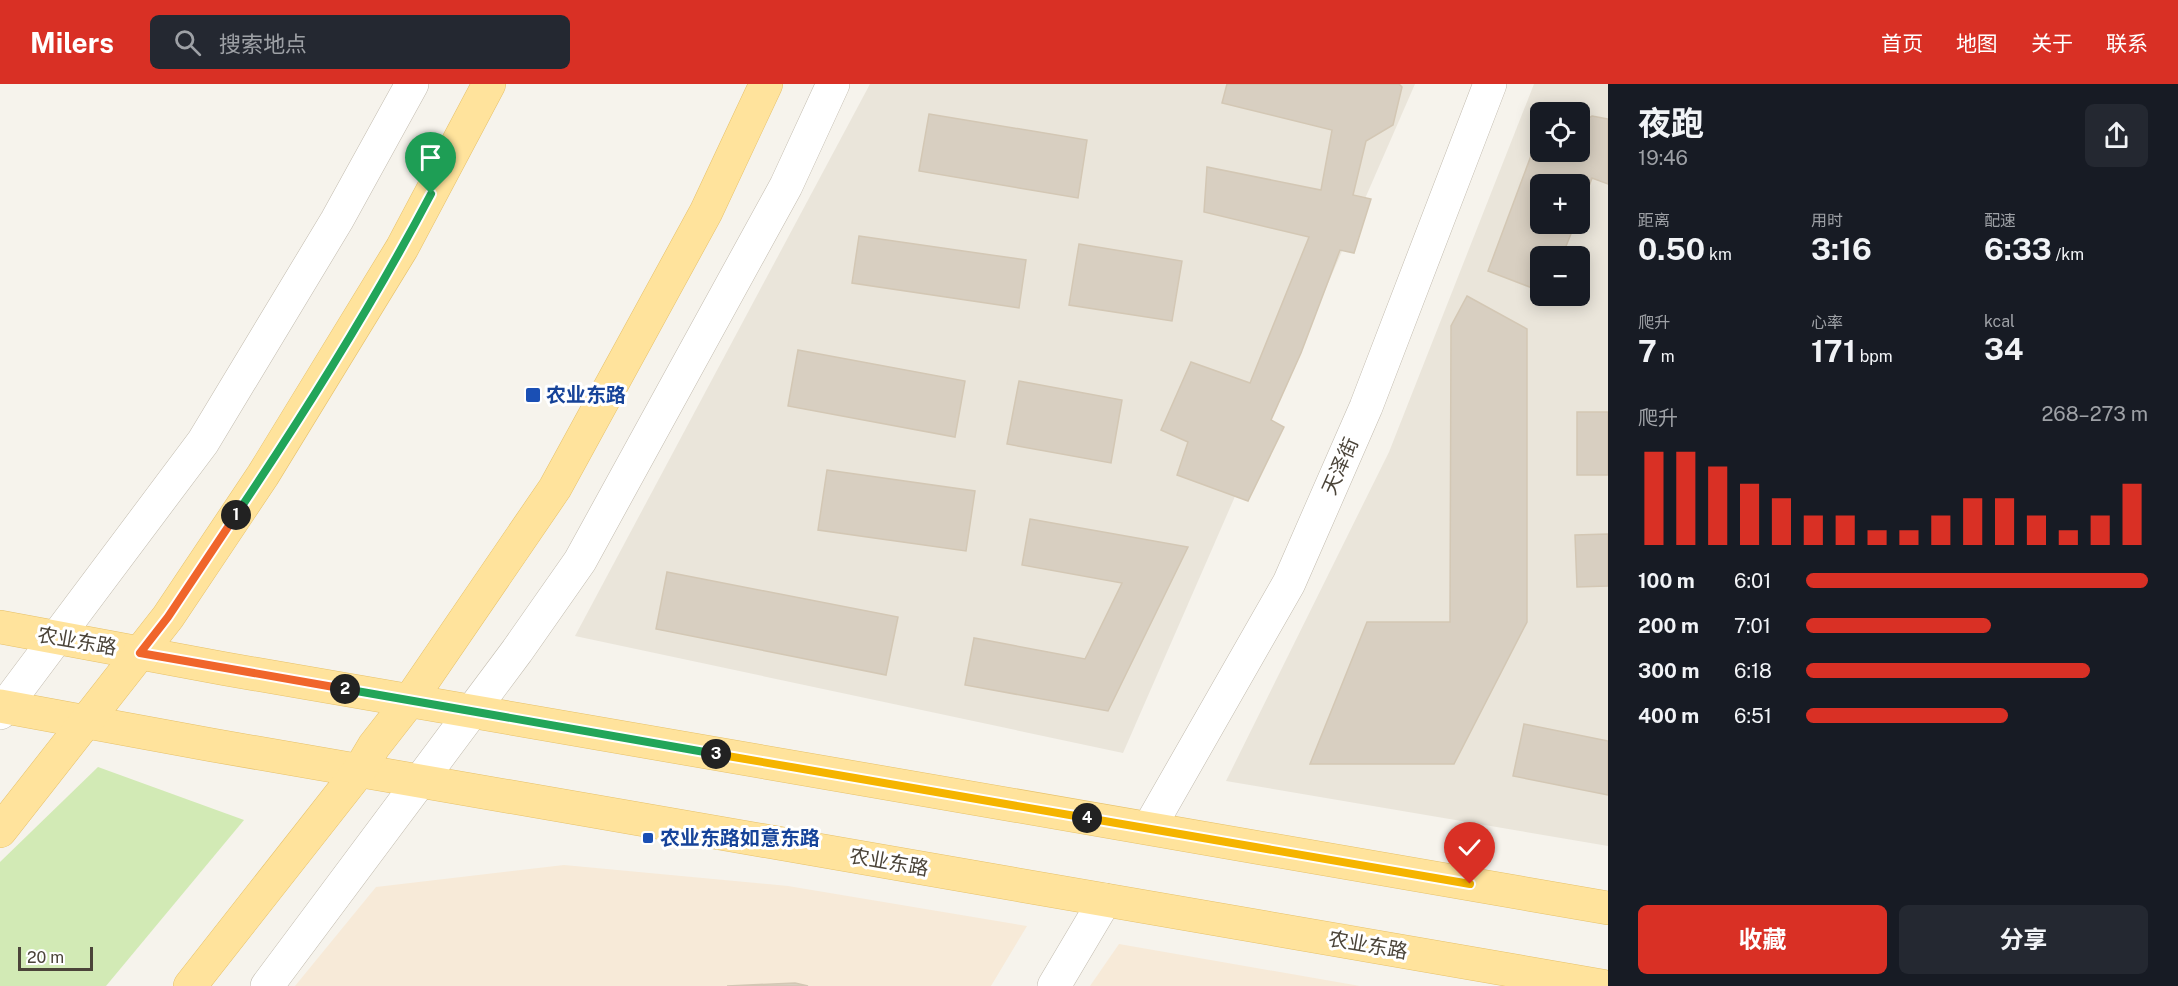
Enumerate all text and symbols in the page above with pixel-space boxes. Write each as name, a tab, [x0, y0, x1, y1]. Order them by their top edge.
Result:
search box	[150, 15, 570, 69]
text: Milers	[30, 26, 114, 59]
icon: search	[171, 26, 204, 59]
text: 搜索地点	[219, 31, 307, 57]
text: 首页	[1881, 31, 1923, 56]
text: 地图	[1956, 31, 1998, 56]
text: 关于	[2031, 31, 2073, 56]
text: 联系	[2106, 31, 2148, 56]
map controls	[1530, 102, 1590, 306]
button: locate	[1530, 102, 1590, 162]
text: 夜跑	[1638, 104, 1704, 142]
button: share	[2085, 104, 2148, 167]
pin	[405, 132, 456, 194]
icon: arrive	[414, 141, 447, 174]
text: 19:46	[1638, 146, 1688, 170]
button: +	[1530, 174, 1590, 234]
text: 距离	[1638, 211, 1670, 230]
text: 用时	[1811, 211, 1843, 230]
text: 配速	[1984, 211, 2016, 230]
text: 0.50	[1638, 231, 1705, 267]
text: 3:16	[1811, 231, 1872, 267]
text: 6:33	[1984, 231, 2052, 267]
text: km	[1705, 245, 1732, 264]
text: /km	[2052, 245, 2084, 264]
button: −	[1530, 246, 1590, 306]
text: kcal	[1984, 312, 2015, 331]
text: 爬升	[1638, 313, 1670, 332]
text: 心率	[1811, 313, 1843, 332]
text: 34	[1984, 331, 2024, 367]
text: 7	[1638, 333, 1657, 369]
text: 171	[1811, 333, 1856, 369]
text: m	[1657, 347, 1675, 366]
text: bpm	[1856, 347, 1893, 366]
place label: 农业东路	[546, 383, 626, 407]
marker: 农业东路	[524, 386, 542, 404]
text: 268–273 m	[2041, 402, 2148, 426]
text: 爬升	[1638, 406, 1678, 430]
street label: 天泽街	[1317, 434, 1363, 498]
pin: 1	[221, 500, 251, 530]
text: 1	[233, 505, 239, 524]
text: 100 m	[1638, 569, 1695, 593]
text: 6:01	[1734, 569, 1771, 593]
text: 200 m	[1638, 614, 1699, 638]
text: 7:01	[1734, 614, 1771, 638]
street label: 农业东路	[36, 622, 118, 660]
text: 300 m	[1638, 659, 1699, 683]
text: 6:18	[1734, 659, 1772, 683]
pin: 2	[330, 674, 360, 704]
text: 2	[340, 679, 350, 698]
text: 400 m	[1638, 704, 1699, 728]
text: 6:51	[1734, 704, 1772, 728]
pin: 3	[701, 739, 731, 769]
text: 3	[711, 744, 721, 763]
pin: 4	[1072, 803, 1102, 833]
text: 4	[1082, 808, 1092, 827]
pin	[1444, 822, 1495, 884]
place label: 农业东路如意东路	[660, 826, 820, 850]
marker: 农业东路如意东路	[641, 831, 655, 845]
icon: check	[1453, 831, 1486, 864]
street label: 农业东路	[848, 843, 930, 881]
button: 收藏	[1638, 905, 1887, 974]
button: 分享	[1899, 905, 2148, 974]
street label: 农业东路	[1327, 926, 1409, 964]
scale bar	[18, 944, 93, 972]
text: 20 m	[27, 948, 64, 967]

